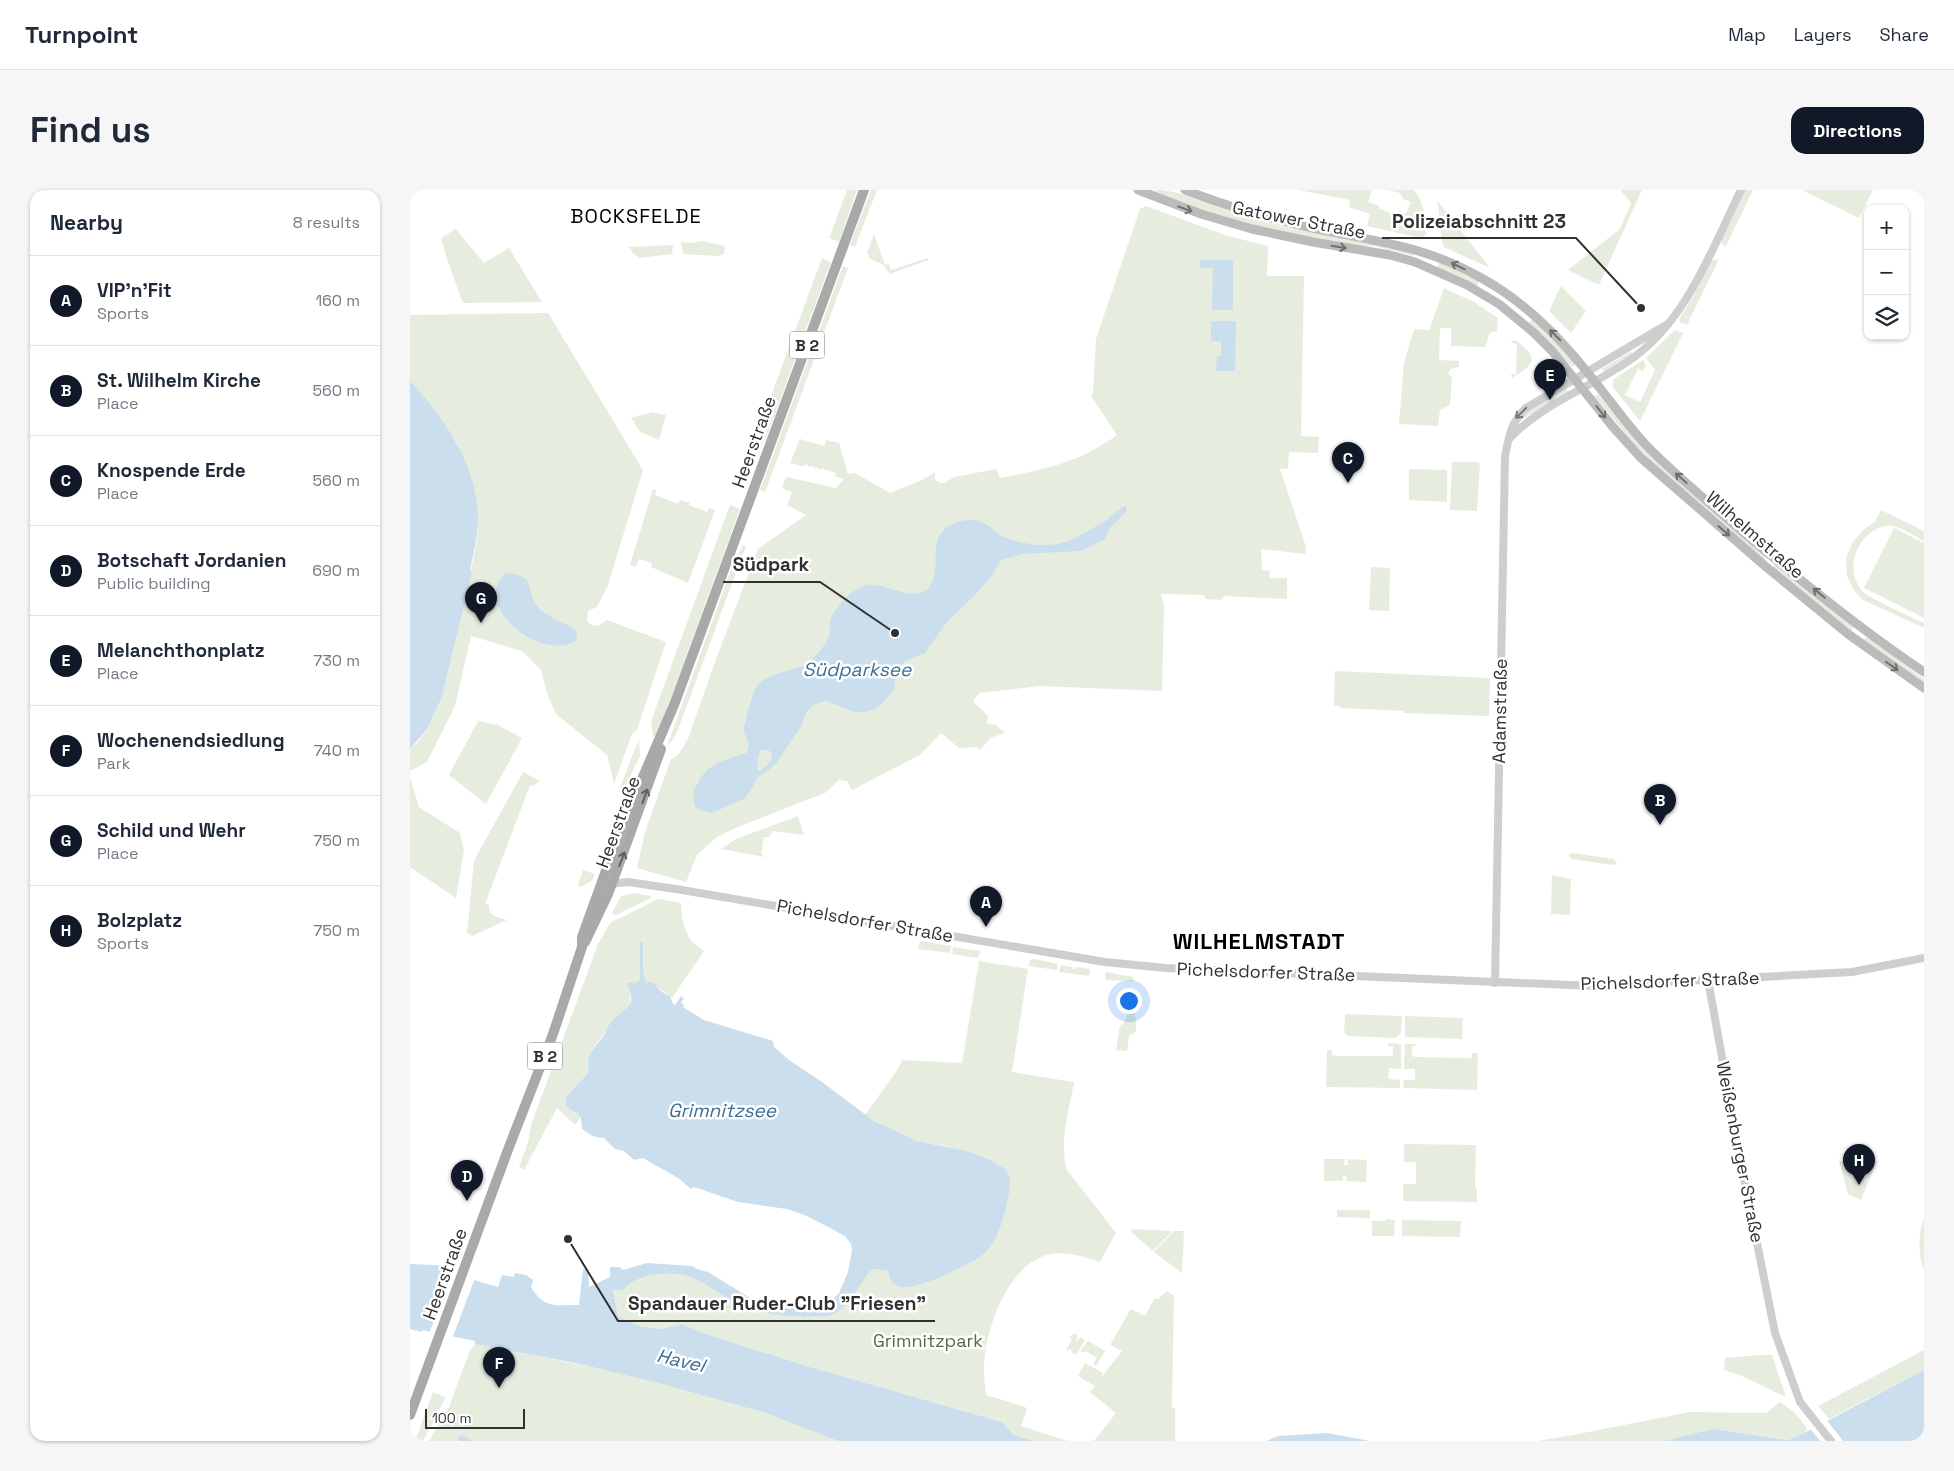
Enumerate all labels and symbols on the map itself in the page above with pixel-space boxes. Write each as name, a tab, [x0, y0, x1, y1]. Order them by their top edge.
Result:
street label: Gatower Straße	[1231, 195, 1368, 244]
district label: BOCKSFELDE	[570, 203, 702, 229]
callout: Polizeiabschnitt 23	[1382, 204, 1576, 238]
one-way arrow	[1177, 205, 1193, 214]
text: Polizeiabschnitt 23	[1392, 209, 1566, 234]
one-way arrow	[1331, 242, 1347, 252]
one-way arrow	[1451, 260, 1466, 270]
one-way arrow	[1549, 329, 1562, 341]
road number: B 2	[790, 332, 824, 358]
pin: E	[1534, 359, 1566, 400]
street label: Heerstraße	[726, 393, 781, 491]
one-way arrow	[1596, 405, 1606, 419]
one-way arrow	[1515, 407, 1527, 419]
pin: C	[1332, 442, 1364, 483]
one-way arrow	[1674, 472, 1687, 483]
street label: Wilhelmstraße	[1702, 486, 1809, 583]
one-way arrow	[1718, 525, 1731, 537]
callout: Südpark	[723, 548, 820, 582]
text: Südpark	[733, 552, 810, 577]
pin: G	[465, 582, 497, 623]
one-way arrow	[1812, 588, 1825, 599]
water label: Südparksee	[803, 657, 912, 682]
street label: Adamstraße	[1487, 658, 1512, 764]
one-way arrow	[1885, 661, 1899, 671]
street label: Heerstraße	[590, 773, 645, 871]
pin: B	[1644, 784, 1676, 825]
one-way arrow	[641, 789, 650, 804]
one-way arrow	[618, 852, 627, 867]
pin: A	[970, 886, 1002, 927]
street label: Pichelsdorfer Straße	[775, 894, 955, 947]
district label: WILHELMSTADT	[1173, 927, 1345, 955]
street label: Pichelsdorfer Straße	[1176, 957, 1356, 986]
street label: Pichelsdorfer Straße	[1580, 966, 1760, 995]
your location	[1116, 988, 1142, 1014]
road number: B 2	[528, 1042, 562, 1069]
street label: Weißenburger Straße	[1712, 1059, 1769, 1245]
water label: Grimnitzsee	[668, 1098, 777, 1123]
pin: H	[1843, 1144, 1875, 1185]
pin: D	[451, 1160, 483, 1201]
street label: Heerstraße	[417, 1225, 472, 1323]
callout: Spandauer Ruder-Club "Friesen"	[618, 1287, 935, 1321]
text: Spandauer Ruder-Club "Friesen"	[628, 1291, 926, 1316]
park label: Grimnitzpark	[873, 1329, 983, 1352]
water label: Havel	[654, 1343, 710, 1379]
pin: F	[483, 1347, 515, 1388]
scale bar	[425, 1406, 525, 1429]

